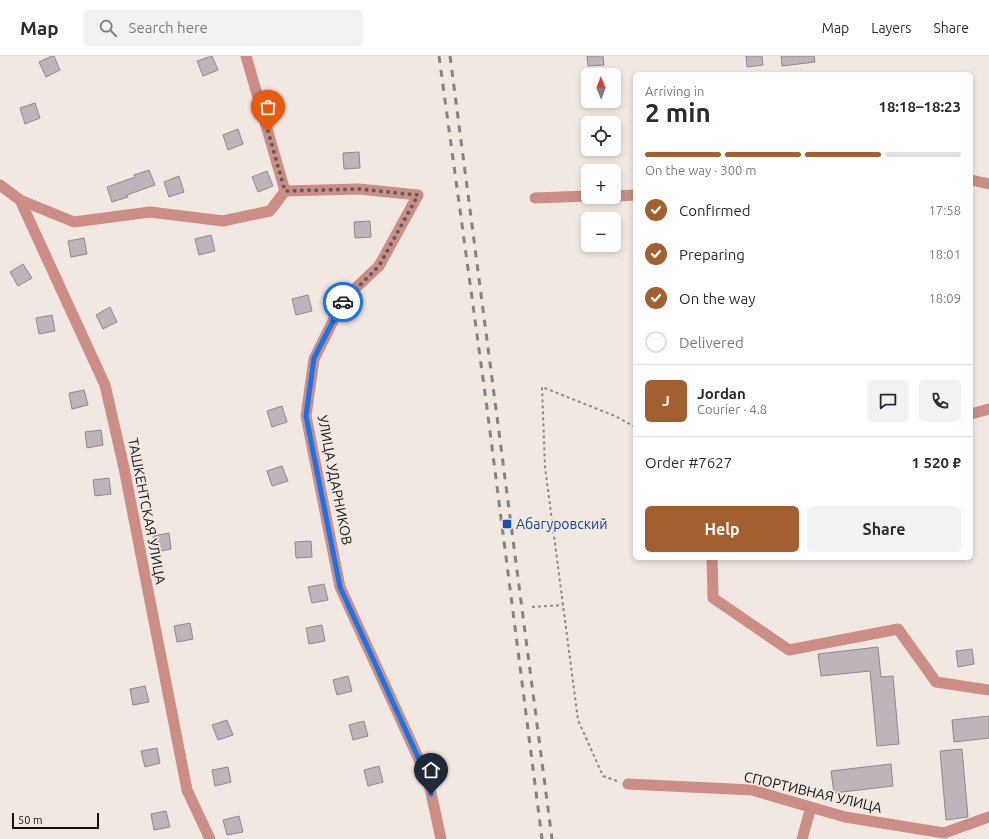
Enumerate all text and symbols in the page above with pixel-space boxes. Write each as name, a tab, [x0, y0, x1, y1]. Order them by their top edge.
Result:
search box	[83, 10, 363, 46]
text: Map	[20, 17, 59, 39]
icon: search	[97, 17, 119, 39]
text: Search here	[129, 19, 208, 36]
text: Map	[822, 20, 849, 36]
text: Layers	[871, 20, 911, 36]
text: Share	[933, 20, 969, 36]
north arrow	[581, 68, 621, 108]
map controls	[581, 68, 621, 252]
text: Arriving in	[645, 84, 704, 98]
pin	[251, 90, 285, 131]
icon: bag	[257, 96, 279, 118]
text: 2 min	[645, 98, 711, 127]
text: 18:18–18:23	[878, 98, 961, 115]
button: locate	[581, 116, 621, 156]
text: On the way · 300 m	[645, 163, 757, 177]
button: +	[581, 164, 621, 204]
icon: check	[645, 199, 667, 221]
text: Confirmed	[679, 202, 751, 219]
text: 17:58	[928, 203, 961, 217]
button: −	[581, 212, 621, 252]
icon: check	[645, 243, 667, 265]
text: Preparing	[679, 246, 745, 263]
text: 18:01	[928, 247, 961, 261]
courier	[323, 282, 363, 322]
icon: check	[645, 287, 667, 309]
text: On the way	[679, 290, 755, 307]
icon: car	[332, 291, 354, 313]
text: 18:09	[928, 291, 961, 305]
text: Delivered	[679, 334, 744, 351]
button: chat	[867, 380, 909, 422]
button: phone	[919, 380, 961, 422]
text: Jordan	[697, 385, 746, 402]
text: J	[662, 392, 670, 409]
text: Courier · 4.8	[697, 402, 767, 416]
street label: УЛИЦА УДАРНИКОВ	[315, 414, 355, 546]
street label: ТАШКЕНТСКАЯ УЛИЦА	[125, 437, 169, 585]
text: Order #7627	[645, 454, 732, 471]
text: 1 520 ₽	[912, 454, 961, 471]
button: Help	[645, 506, 799, 552]
button: Share	[807, 506, 961, 552]
place label: Абагуровский	[516, 516, 608, 532]
marker: Абагуровский	[501, 518, 513, 530]
pin	[414, 753, 448, 794]
icon: home	[420, 759, 442, 781]
street label: СПОРТИВНАЯ УЛИЦА	[742, 768, 884, 816]
scale bar	[12, 811, 99, 830]
text: 50 m	[18, 814, 42, 826]

